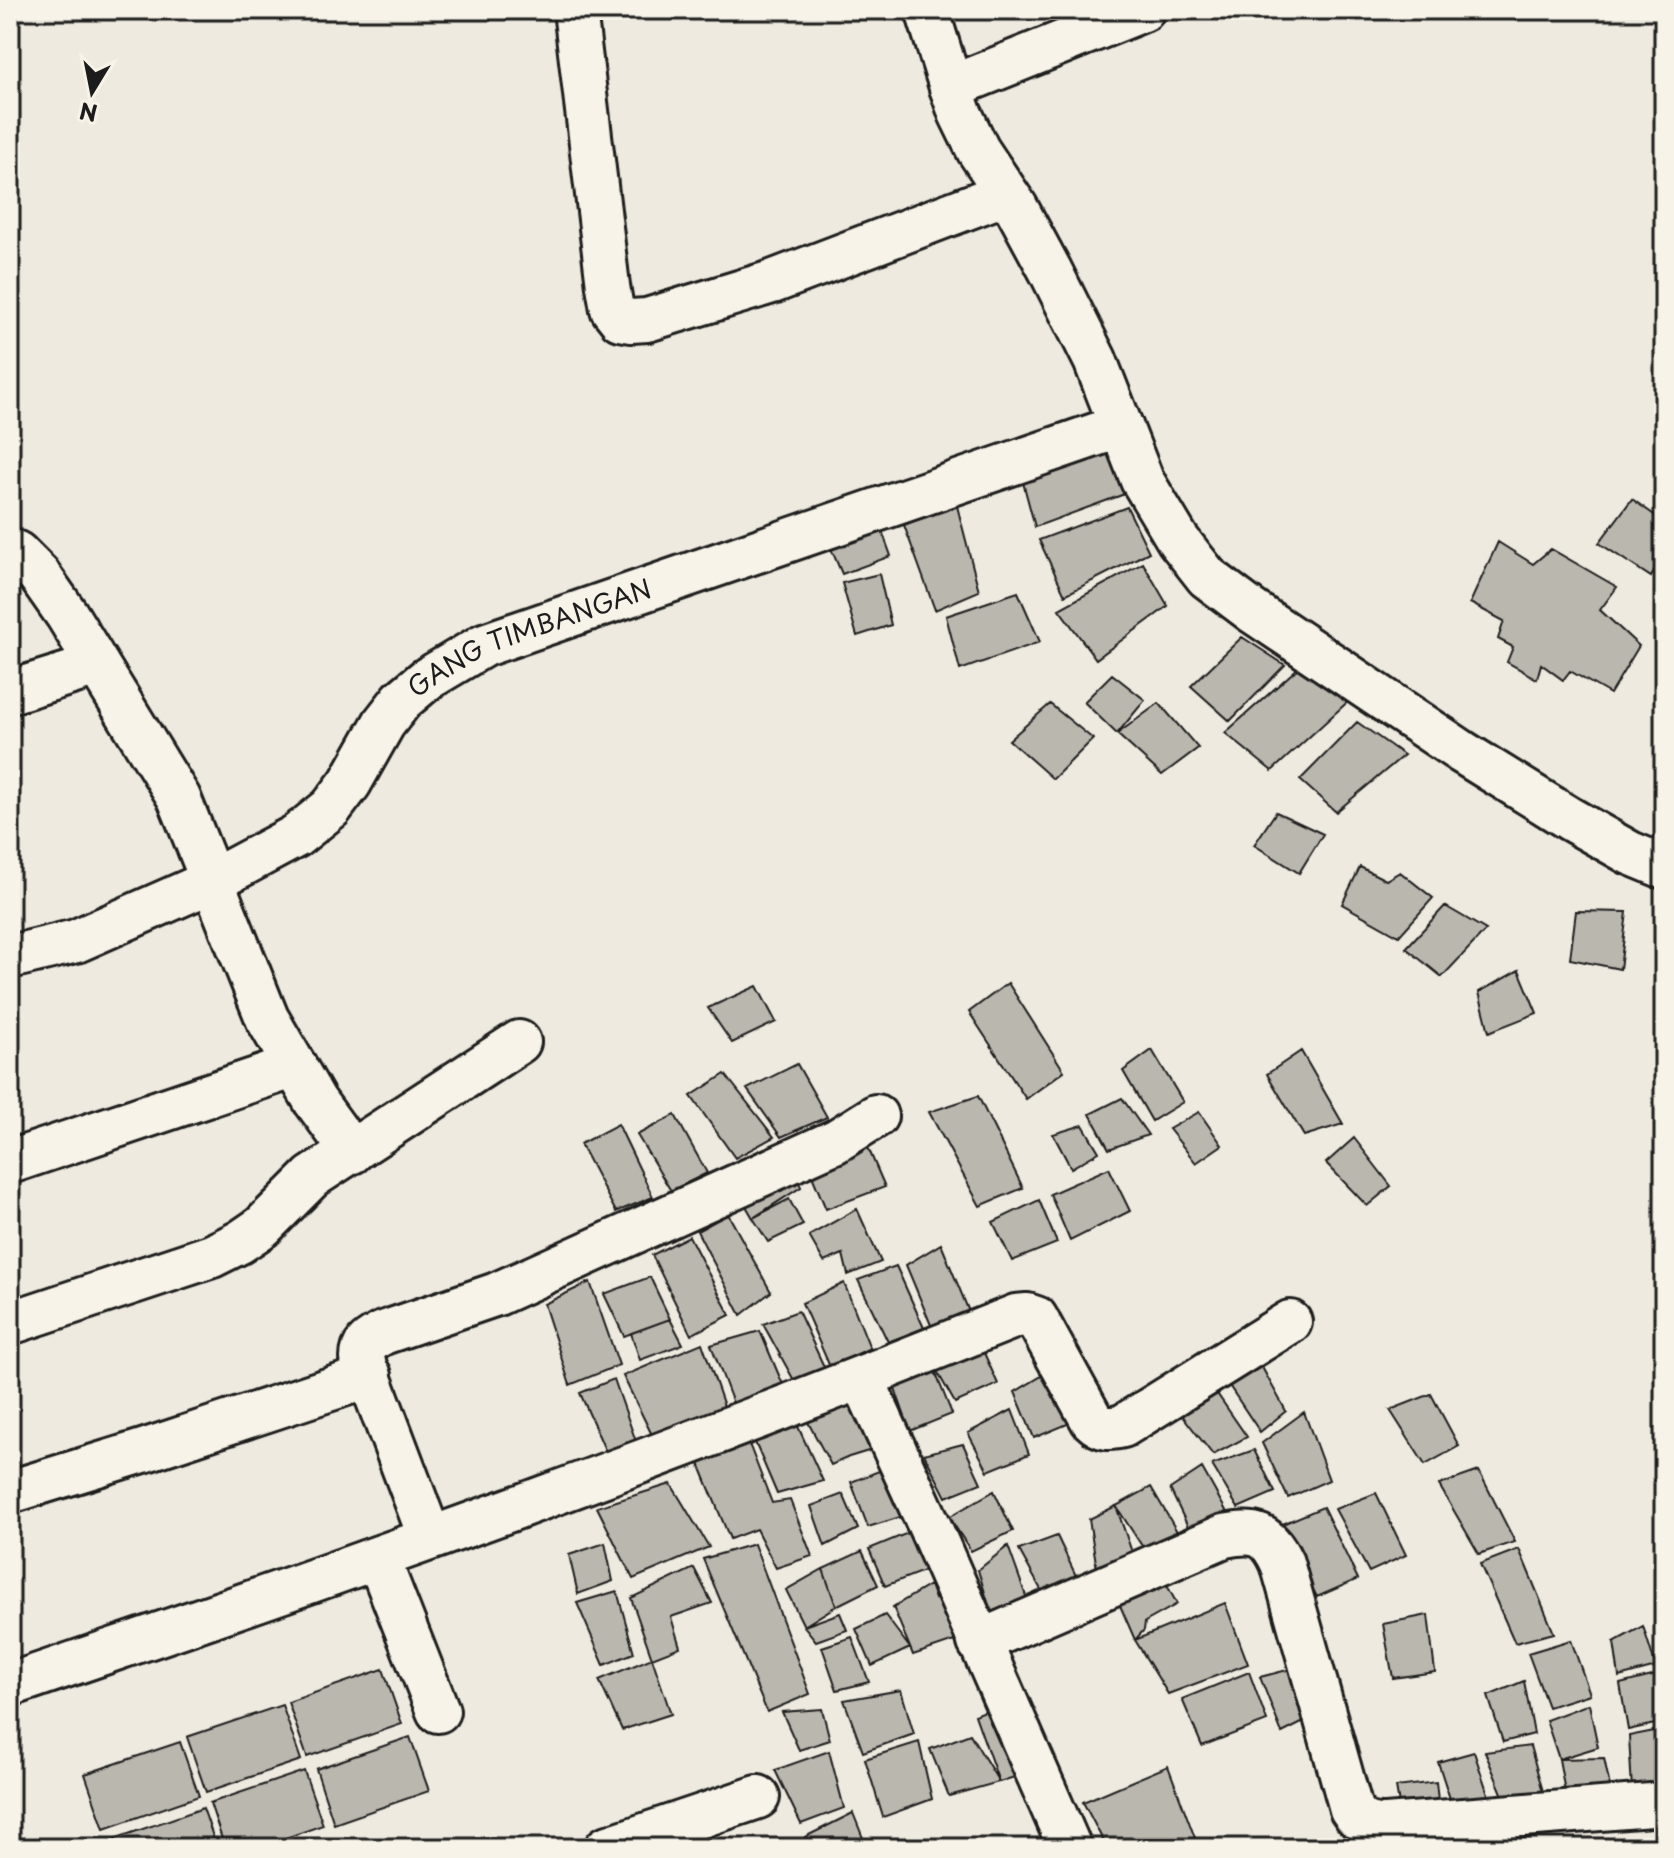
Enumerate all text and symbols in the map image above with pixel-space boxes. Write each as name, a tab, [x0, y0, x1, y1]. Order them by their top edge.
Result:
north arrow	[52, 52, 132, 132]
text: N	[77, 95, 100, 131]
street label: GANG TIMBANGAN	[398, 568, 656, 706]

